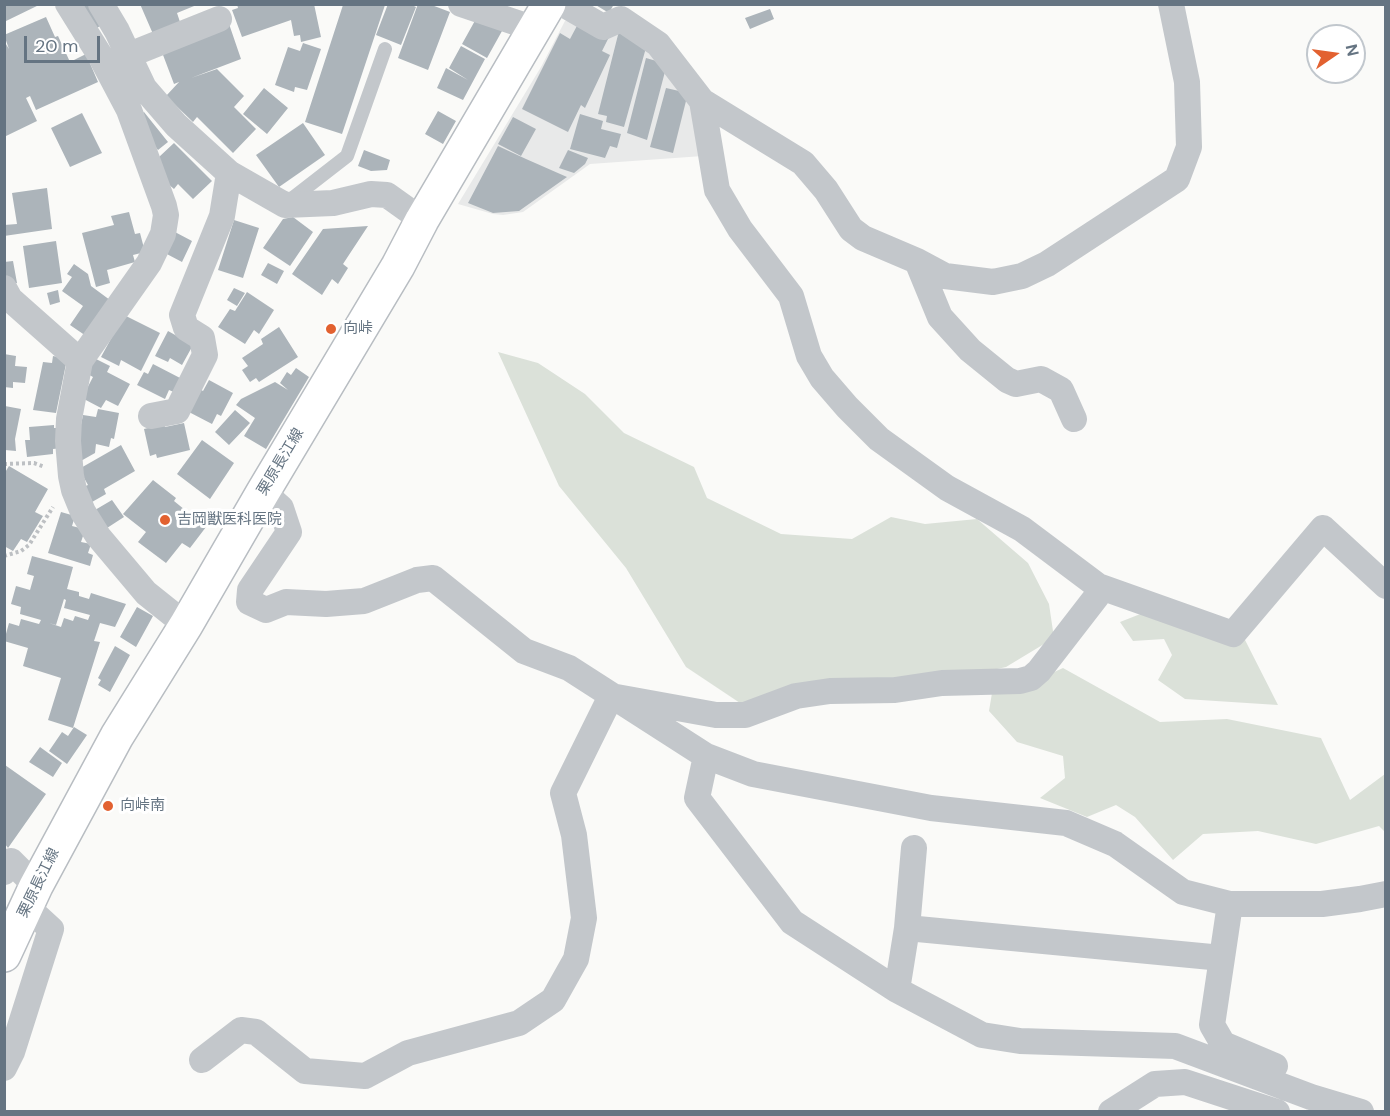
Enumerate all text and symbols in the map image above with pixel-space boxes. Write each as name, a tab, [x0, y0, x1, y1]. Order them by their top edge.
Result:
scale bar	[27, 24, 104, 62]
north arrow	[1306, 24, 1366, 84]
text: 20 m	[35, 34, 78, 58]
text: N	[1341, 42, 1364, 58]
place label: 向峠	[343, 320, 373, 338]
marker: 向峠	[324, 322, 338, 336]
street label: 栗原長江線	[254, 425, 308, 499]
place label: 吉岡獣医科医院	[177, 511, 282, 529]
marker: 吉岡獣医科医院	[158, 513, 172, 527]
place label: 向峠南	[120, 797, 165, 815]
marker: 向峠南	[101, 799, 115, 813]
street label: 栗原長江線	[14, 845, 64, 921]

